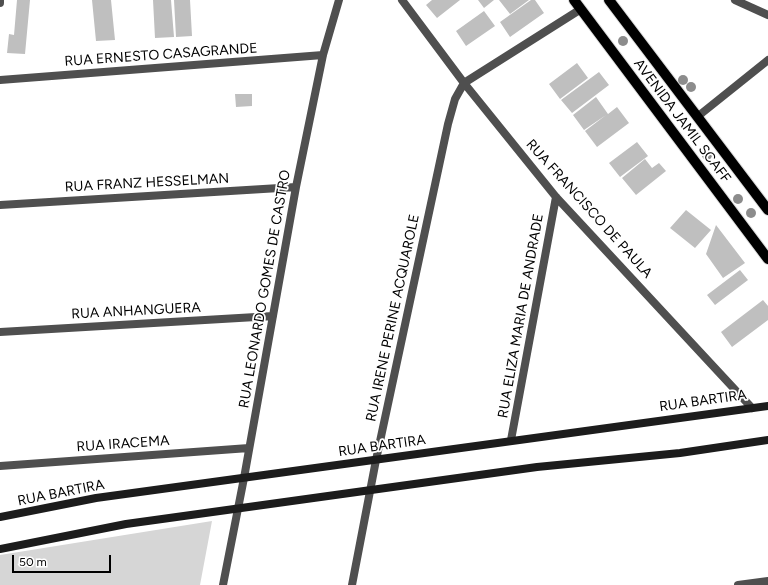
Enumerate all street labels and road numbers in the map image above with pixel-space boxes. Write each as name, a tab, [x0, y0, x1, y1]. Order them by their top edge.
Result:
street label: RUA ERNESTO CASAGRANDE	[64, 40, 258, 70]
street label: AVENIDA JAMIL SCAFF	[630, 56, 734, 186]
street label: RUA FRANCISCO DE PAULA	[522, 136, 656, 282]
street label: RUA LEONARDO GOMES DE CASTRO	[236, 169, 294, 409]
street label: RUA FRANZ HESSELMAN	[64, 170, 230, 196]
street label: RUA IRENE PERINE ACQUAROLE	[363, 213, 423, 423]
street label: RUA ELIZA MARIA DE ANDRADE	[495, 213, 547, 419]
street label: RUA ANHANGUERA	[71, 299, 201, 323]
street label: RUA BARTIRA	[658, 387, 748, 415]
street label: RUA IRACEMA	[76, 432, 170, 456]
street label: RUA BARTIRA	[337, 432, 427, 460]
street label: RUA BARTIRA	[16, 476, 106, 510]

